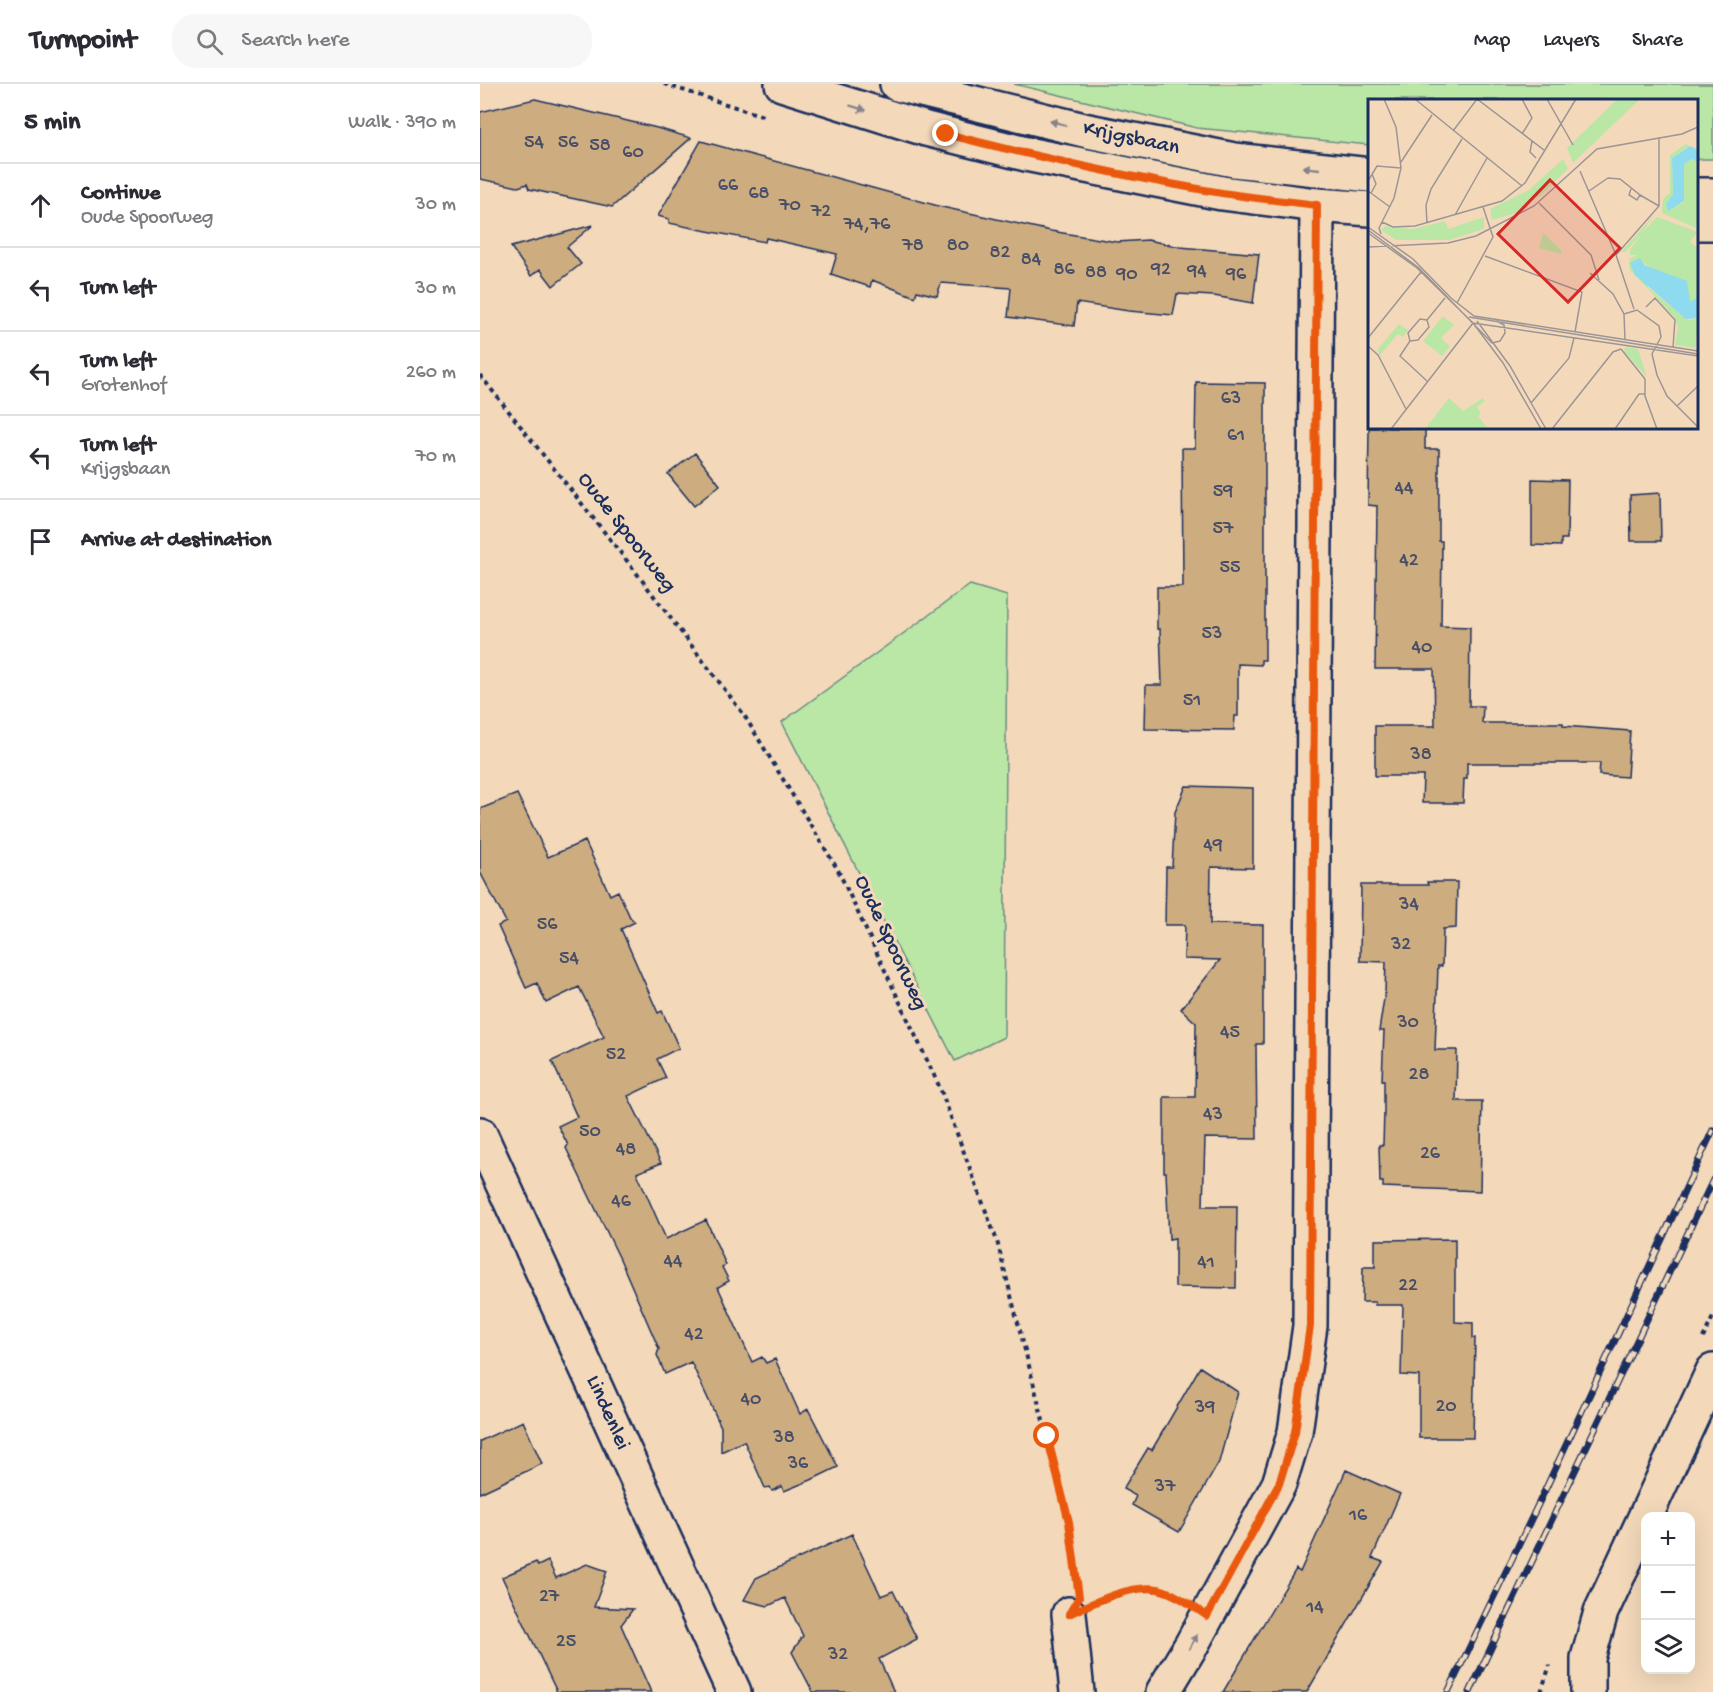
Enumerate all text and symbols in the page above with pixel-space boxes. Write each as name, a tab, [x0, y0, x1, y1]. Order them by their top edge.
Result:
search box	[172, 14, 592, 68]
text: Turnpoint	[30, 25, 136, 58]
icon: search	[193, 25, 226, 58]
text: Search here	[241, 28, 350, 54]
text: Map	[1474, 29, 1510, 54]
text: Layers	[1543, 29, 1599, 54]
text: Share	[1632, 29, 1683, 54]
inset map	[1368, 99, 1698, 429]
one-way arrow	[849, 104, 867, 113]
text: 5 min	[24, 108, 80, 139]
text: Walk · 390 m	[348, 112, 456, 135]
street label: Krijgsbaan	[1080, 116, 1182, 162]
one-way arrow	[1048, 118, 1067, 128]
route end	[932, 120, 958, 146]
house number: 54	[524, 132, 545, 155]
house number: 56	[558, 132, 579, 155]
house number: 58	[589, 135, 611, 158]
house number: 60	[622, 142, 644, 165]
one-way arrow	[1302, 164, 1321, 173]
house number: 66	[718, 175, 739, 198]
text: Continue	[81, 181, 161, 207]
house number: 68	[748, 183, 770, 206]
icon: ahead	[24, 189, 57, 222]
text: 30 m	[415, 194, 456, 217]
house number: 70	[778, 195, 801, 218]
house number: 72	[810, 201, 831, 224]
text: Oude Spoorweg	[81, 207, 213, 230]
house number: 74,76	[843, 214, 891, 237]
house number: 78	[901, 235, 924, 258]
house number: 80	[947, 235, 969, 258]
house number: 82	[990, 242, 1011, 265]
house number: 84	[1021, 249, 1042, 272]
house number: 86	[1053, 259, 1075, 282]
house number: 92	[1150, 259, 1171, 282]
house number: 94	[1186, 261, 1207, 284]
house number: 88	[1085, 262, 1107, 285]
house number: 90	[1115, 264, 1138, 287]
house number: 96	[1225, 264, 1247, 287]
icon: left	[24, 273, 57, 306]
text: Turn left	[81, 276, 155, 302]
text: 30 m	[415, 278, 456, 301]
text: Turn left	[81, 349, 155, 375]
icon: left	[24, 357, 57, 390]
text: 260 m	[406, 362, 456, 385]
text: Grotenhof	[81, 375, 166, 398]
house number: 63	[1221, 388, 1241, 411]
house number: 61	[1227, 425, 1245, 448]
text: Turn left	[81, 433, 155, 459]
icon: left	[24, 441, 57, 474]
text: 70 m	[415, 446, 456, 469]
text: Krijgsbaan	[81, 459, 170, 482]
street label: Oude Spoorweg	[571, 468, 681, 598]
house number: 44	[1395, 478, 1414, 501]
house number: 59	[1213, 481, 1233, 504]
house number: 57	[1213, 518, 1234, 541]
icon: arrive	[24, 525, 57, 558]
text: Arrive at destination	[81, 528, 271, 554]
house number: 42	[1399, 550, 1419, 573]
house number: 55	[1219, 557, 1241, 580]
house number: 53	[1202, 623, 1222, 646]
house number: 40	[1412, 637, 1432, 660]
house number: 51	[1183, 690, 1201, 713]
house number: 38	[1409, 744, 1432, 767]
house number: 49	[1203, 835, 1223, 858]
street label: Oude Spoorweg	[847, 872, 933, 1014]
house number: 34	[1398, 894, 1419, 917]
house number: 56	[537, 914, 558, 937]
house number: 32	[1390, 934, 1411, 957]
house number: 54	[559, 948, 580, 971]
house number: 30	[1396, 1012, 1419, 1035]
house number: 45	[1220, 1022, 1240, 1045]
house number: 52	[606, 1044, 626, 1067]
house number: 28	[1409, 1064, 1429, 1087]
house number: 43	[1203, 1104, 1223, 1127]
house number: 50	[579, 1121, 601, 1144]
house number: 48	[616, 1139, 636, 1162]
house number: 26	[1420, 1143, 1441, 1166]
house number: 46	[611, 1191, 632, 1214]
house number: 44	[664, 1251, 683, 1274]
house number: 41	[1197, 1252, 1215, 1275]
house number: 22	[1398, 1275, 1418, 1298]
house number: 42	[684, 1324, 704, 1347]
street label: Lindenlei	[579, 1372, 635, 1454]
house number: 40	[741, 1389, 761, 1412]
house number: 20	[1435, 1396, 1457, 1419]
house number: 39	[1194, 1397, 1215, 1420]
route start	[1033, 1422, 1059, 1448]
house number: 38	[772, 1427, 795, 1450]
house number: 36	[787, 1453, 809, 1476]
house number: 37	[1154, 1476, 1176, 1499]
house number: 16	[1348, 1505, 1368, 1528]
map controls	[1641, 1512, 1695, 1674]
button: +	[1641, 1512, 1695, 1566]
button: −	[1641, 1566, 1695, 1620]
house number: 27	[539, 1586, 560, 1609]
house number: 14	[1305, 1597, 1324, 1620]
button: layers	[1641, 1620, 1695, 1674]
house number: 25	[556, 1631, 576, 1654]
one-way arrow	[1188, 1633, 1198, 1650]
house number: 32	[827, 1644, 848, 1667]

